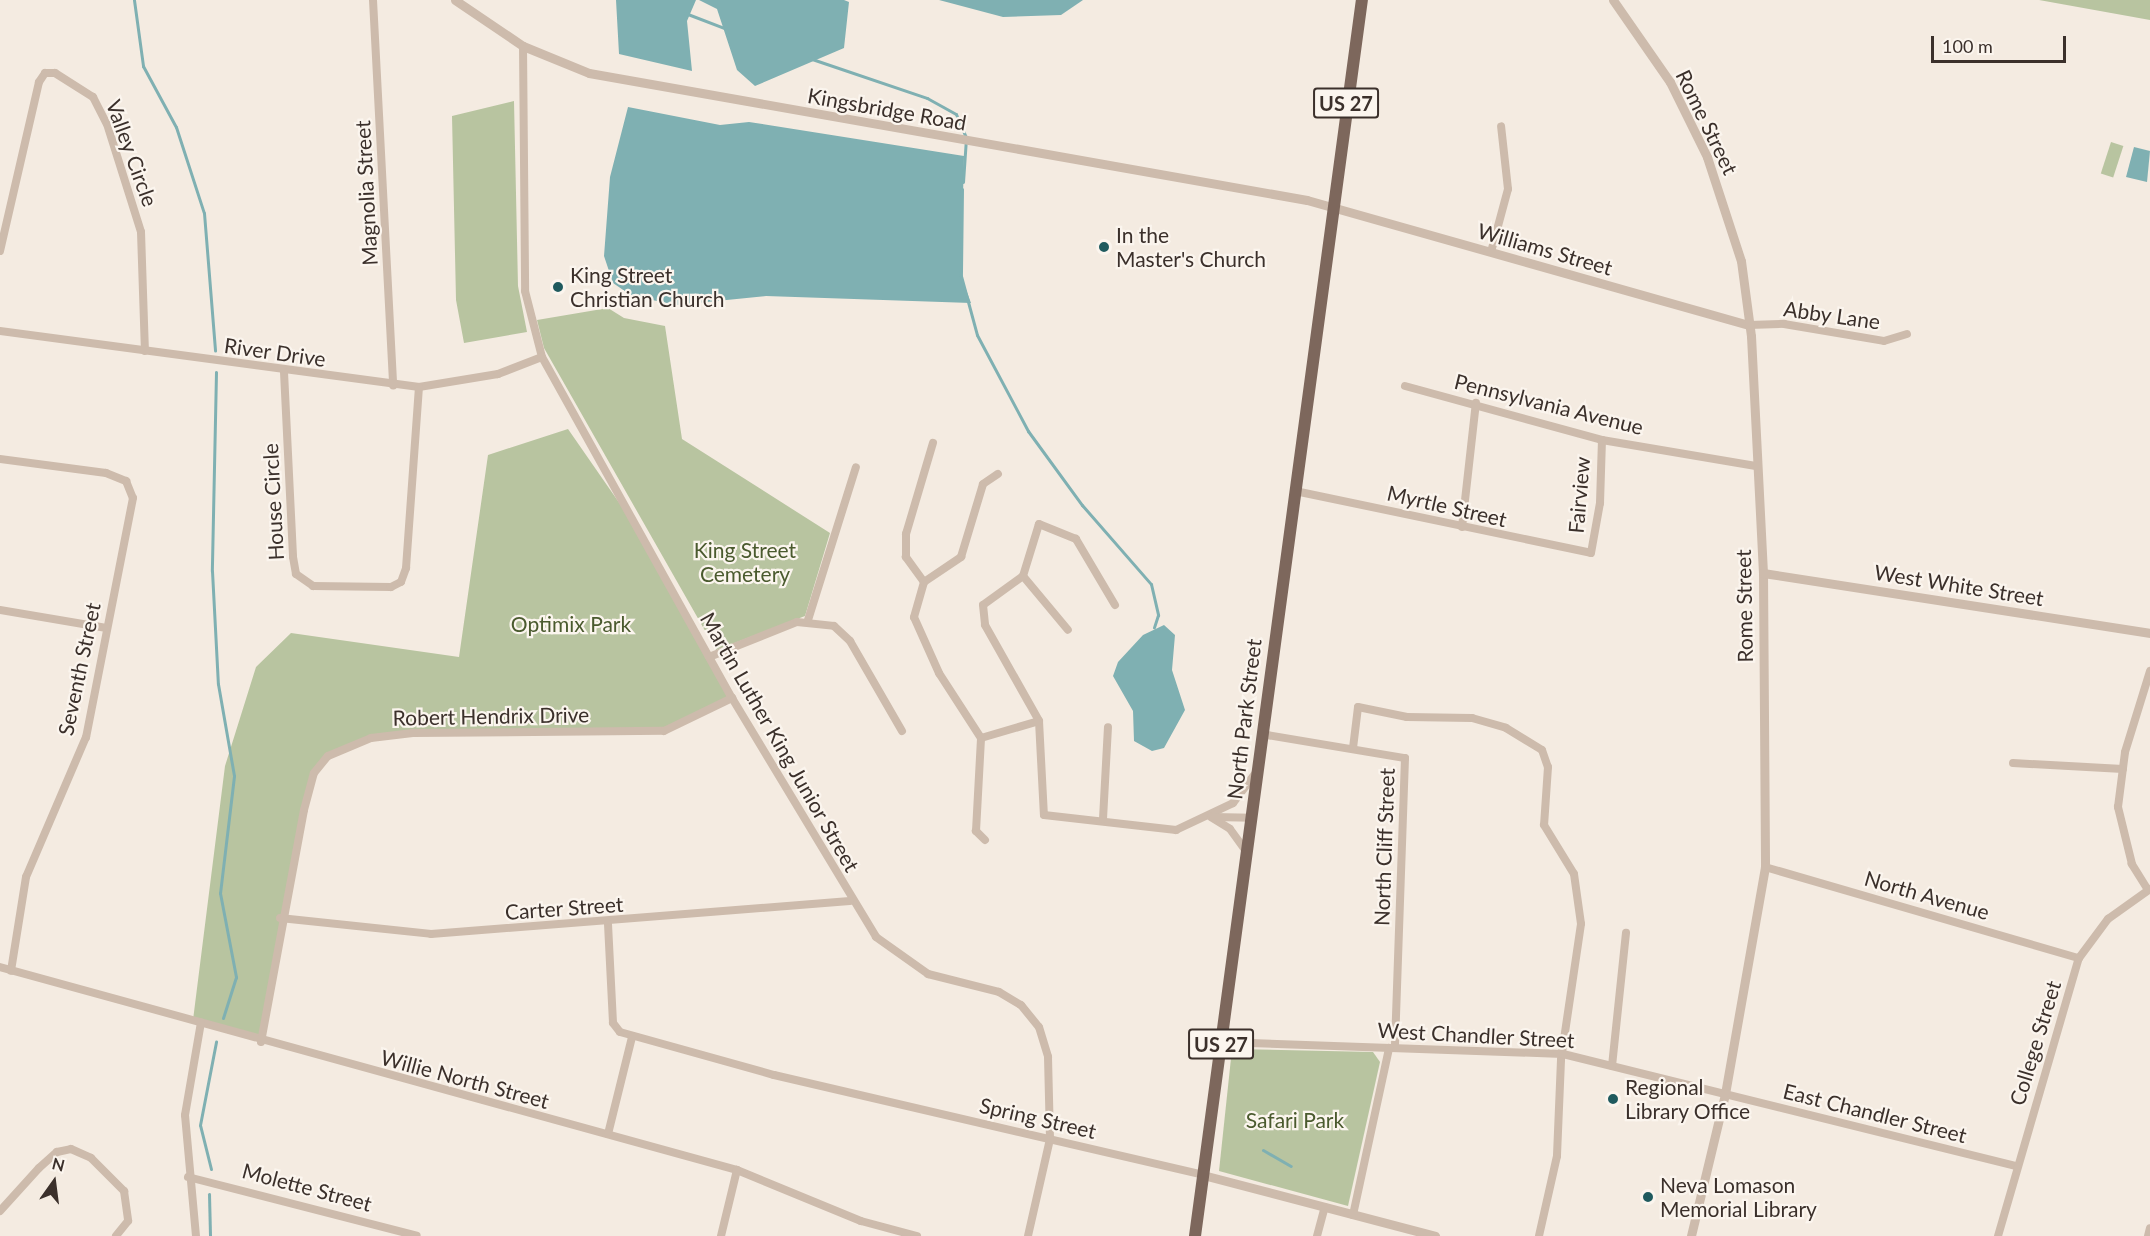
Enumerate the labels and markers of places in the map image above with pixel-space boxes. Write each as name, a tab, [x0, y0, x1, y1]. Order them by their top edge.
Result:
place label: In the Master's Church	[1116, 222, 1266, 272]
marker: In the Master's Church	[1097, 240, 1111, 254]
place label: King Street Christian Church	[570, 262, 724, 312]
marker: King Street Christian Church	[551, 280, 565, 294]
place label: Regional Library Office	[1625, 1074, 1751, 1124]
marker: Regional Library Office	[1606, 1092, 1620, 1106]
place label: Neva Lomason Memorial Library	[1660, 1172, 1817, 1222]
marker: Neva Lomason Memorial Library	[1641, 1190, 1655, 1204]

